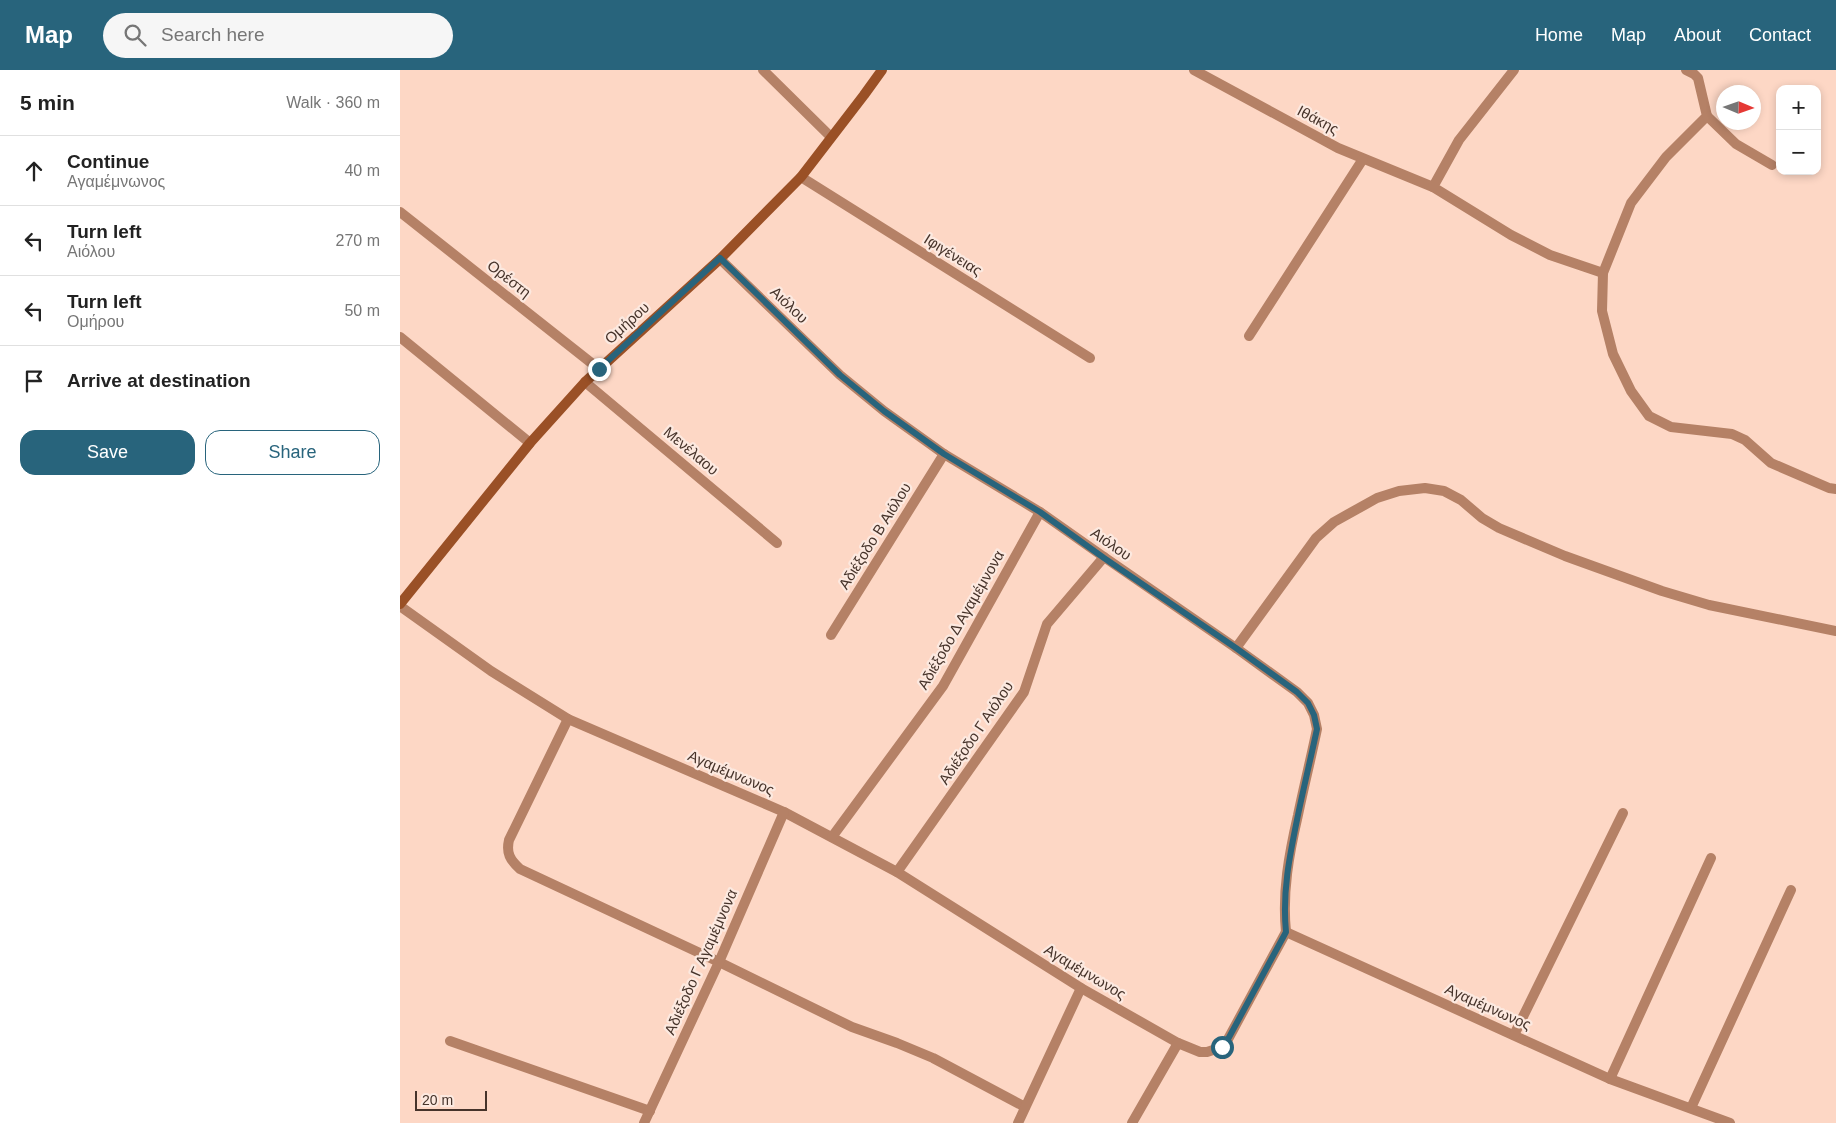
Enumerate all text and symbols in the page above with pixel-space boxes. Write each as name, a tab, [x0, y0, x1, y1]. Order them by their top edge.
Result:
search box	[103, 13, 453, 58]
text: Map	[25, 21, 73, 48]
icon: search	[121, 21, 149, 49]
text: Search here	[161, 24, 265, 45]
text: Home	[1535, 25, 1583, 45]
text: Map	[1611, 25, 1646, 45]
text: About	[1674, 25, 1721, 45]
text: Contact	[1749, 25, 1811, 45]
north arrow	[1716, 85, 1761, 130]
map controls	[1776, 85, 1821, 175]
button: +	[1776, 85, 1821, 130]
text: 5 min	[20, 91, 75, 114]
text: Walk · 360 m	[286, 94, 380, 111]
street label: Ιθάκης	[1295, 102, 1342, 137]
button: −	[1776, 130, 1821, 175]
text: Continue	[67, 151, 149, 172]
icon: ahead	[20, 157, 48, 185]
text: 40 m	[344, 162, 380, 179]
text: Αγαμέμνωνος	[67, 173, 165, 190]
text: Turn left	[67, 221, 142, 242]
icon: left	[20, 227, 48, 255]
street label: Ιφιγένειας	[921, 230, 985, 279]
text: 270 m	[336, 232, 380, 249]
text: Αιόλου	[67, 243, 115, 260]
street label: Ορέστη	[484, 256, 534, 301]
street label: Αιόλου	[767, 283, 812, 326]
text: Turn left	[67, 291, 142, 312]
icon: left	[20, 297, 48, 325]
street label: Ομήρου	[601, 298, 652, 347]
text: 50 m	[344, 302, 380, 319]
text: Ομήρου	[67, 313, 124, 330]
route end	[588, 358, 611, 381]
icon: arrive	[20, 367, 48, 395]
text: Arrive at destination	[67, 370, 251, 391]
street label: Μενέλαου	[661, 423, 722, 478]
button: Save	[20, 430, 195, 475]
button: Share	[205, 430, 380, 475]
street label: Αδιέξοδο Β Αιόλου	[835, 479, 914, 592]
street label: Αιόλου	[1088, 524, 1135, 564]
street label: Αδιέξοδο Δ Αγαμέμνονα	[914, 547, 1007, 692]
street label: Αδιέξοδο Γ Αιόλου	[935, 678, 1016, 788]
street label: Αγαμέμνωνος	[685, 747, 777, 798]
street label: Αδιέξοδο Γ Αγαμέμνονα	[661, 886, 740, 1037]
street label: Αγαμέμνωνος	[1041, 941, 1129, 1003]
street label: Αγαμέμνωνος	[1443, 980, 1534, 1033]
route start	[1211, 1036, 1234, 1059]
scale bar	[415, 1088, 488, 1111]
text: 20 m	[422, 1092, 453, 1108]

